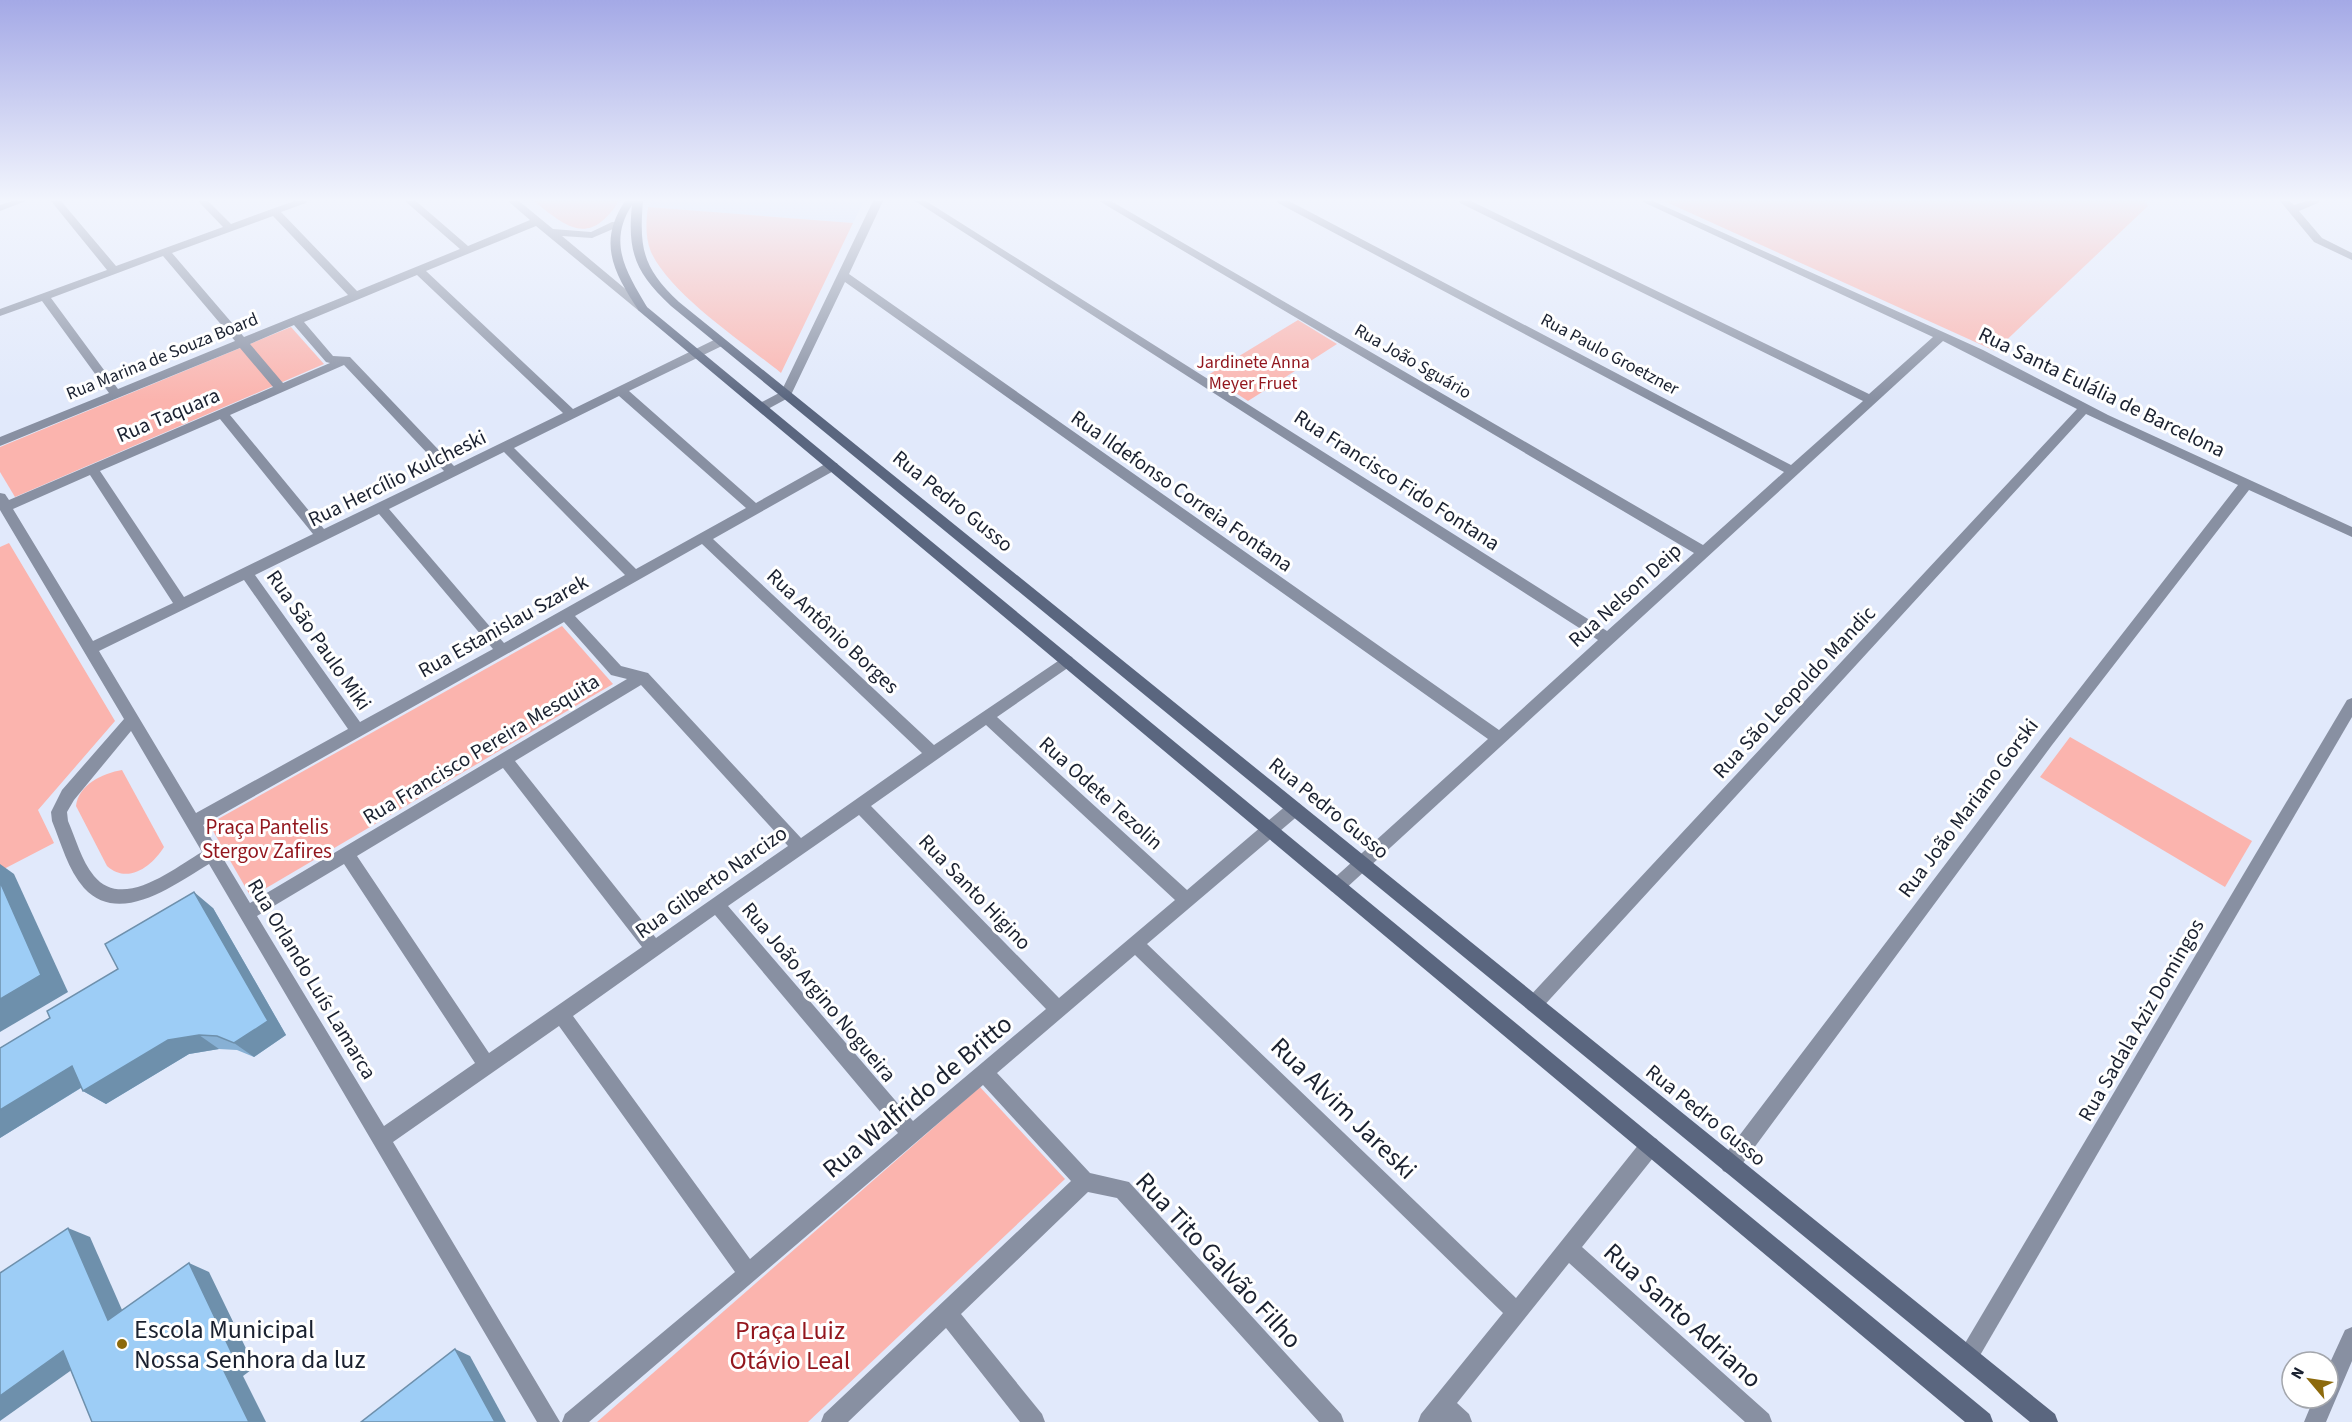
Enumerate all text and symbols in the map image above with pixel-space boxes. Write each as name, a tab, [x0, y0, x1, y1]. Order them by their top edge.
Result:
street label: Rua Marina de Souza Board	[63, 307, 262, 406]
street label: Rua Paulo Groetzner	[1536, 307, 1684, 402]
street label: Rua João Sguário	[1350, 318, 1476, 405]
street label: Rua Santa Eulália de Barcelona	[1974, 319, 2230, 465]
park label: Jardinete Anna Meyer Fruet	[1196, 350, 1310, 396]
street label: Rua Taquara	[112, 380, 224, 450]
street label: Rua Francisco Fido Fontana	[1288, 402, 1506, 558]
street label: Rua Ildefonso Correia Fontana	[1065, 403, 1299, 579]
street label: Rua Hercílio Kulcheski	[303, 422, 491, 534]
street label: Rua Pedro Gusso	[886, 443, 1020, 559]
street label: Rua Nelson Deip	[1562, 536, 1688, 654]
street label: Rua Antônio Borges	[760, 561, 906, 701]
street label: Rua São Paulo Miki	[259, 564, 379, 716]
street label: Rua Estanislau Szarek	[413, 567, 594, 685]
street label: Rua São Leopoldo Mandic	[1706, 599, 1883, 785]
street label: Rua Francisco Pereira Mesquita	[357, 666, 605, 832]
street label: Rua João Mariano Gorski	[1891, 712, 2045, 904]
street label: Rua Odete Tezolin	[1032, 729, 1170, 857]
street label: Rua Pedro Gusso	[1262, 750, 1396, 866]
park label: Praça Pantelis Stergov Zafires	[202, 812, 332, 866]
street label: Rua Gilberto Narcizo	[629, 818, 793, 946]
street label: Rua Santo Higino	[912, 827, 1038, 957]
street label: Rua Orlando Luís Lamarca	[240, 873, 384, 1085]
street label: Rua João Argino Nogueira	[735, 896, 903, 1088]
street label: Rua Sadala Aziz Domingos	[2071, 913, 2212, 1127]
street label: Rua Walfrido de Britto	[814, 1006, 1020, 1187]
street label: Rua Alvim Jareski	[1262, 1029, 1425, 1188]
street label: Rua Pedro Gusso	[1639, 1057, 1773, 1173]
street label: Rua Tito Galvão Filho	[1127, 1164, 1310, 1357]
street label: Rua Santo Adriano	[1595, 1234, 1770, 1397]
place label: Escola Municipal Nossa Senhora da luz	[134, 1311, 365, 1378]
park label: Praça Luiz Otávio Leal	[729, 1312, 851, 1379]
marker: Escola Municipal Nossa Senhora da luz	[115, 1337, 129, 1351]
north arrow	[2280, 1350, 2340, 1410]
text: N	[2286, 1363, 2310, 1383]

